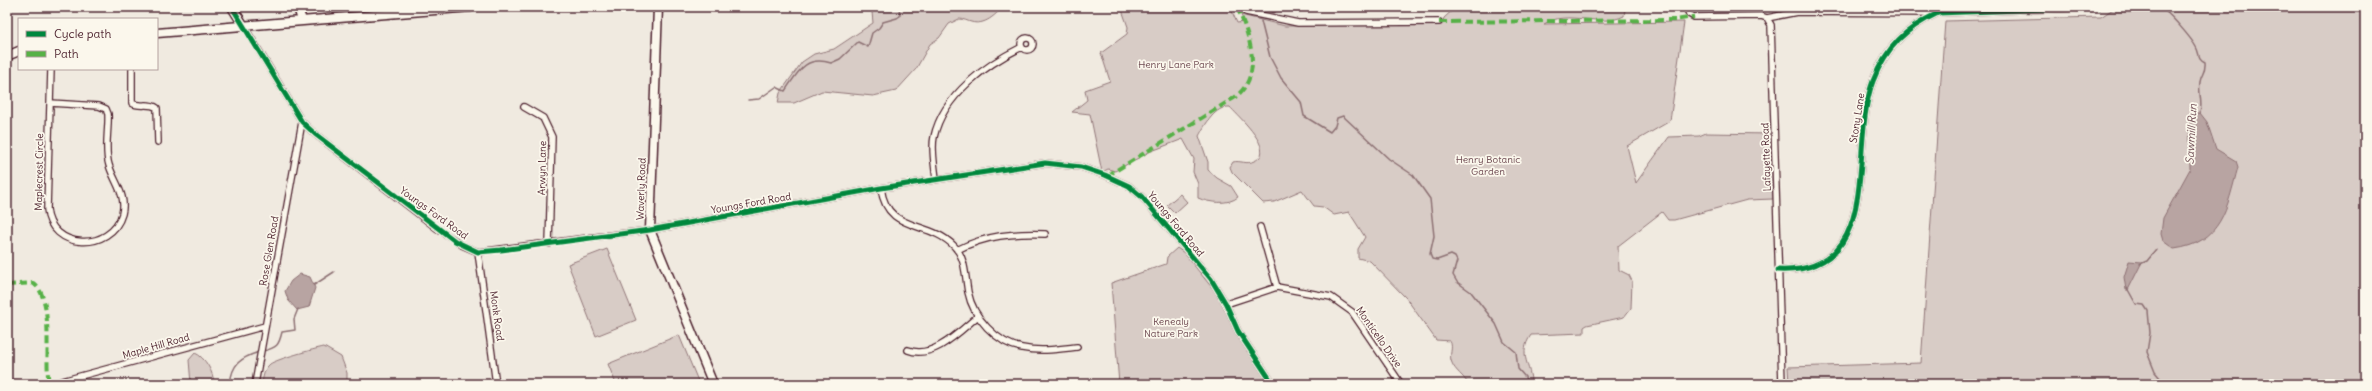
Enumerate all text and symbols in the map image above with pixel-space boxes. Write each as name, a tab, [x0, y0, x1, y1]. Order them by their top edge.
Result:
legend	[18, 18, 158, 70]
text: Cycle path	[54, 26, 111, 41]
text: Path	[54, 46, 79, 61]
park label: Henry Lane Park	[1138, 58, 1214, 71]
street label: Stony Lane	[1847, 92, 1867, 144]
water label: Sawmill Run	[2182, 103, 2200, 165]
street label: Lafayette Road	[1758, 122, 1774, 192]
street label: Maplecrest Circle	[32, 133, 46, 211]
street label: Arwyn Lane	[535, 141, 549, 195]
park label: Henry Botanic Garden	[1456, 153, 1520, 178]
street label: Waverly Road	[633, 157, 649, 220]
street label: Youngs Ford Road	[397, 184, 471, 242]
street label: Youngs Ford Road	[1145, 189, 1207, 259]
street label: Youngs Ford Road	[710, 190, 792, 216]
street label: Rose Glen Road	[256, 215, 282, 287]
street label: Monk Road	[487, 290, 507, 342]
street label: Monticello Drive	[1353, 304, 1405, 370]
park label: Kenealy Nature Park	[1144, 315, 1198, 340]
street label: Maple Hill Road	[121, 330, 191, 362]

